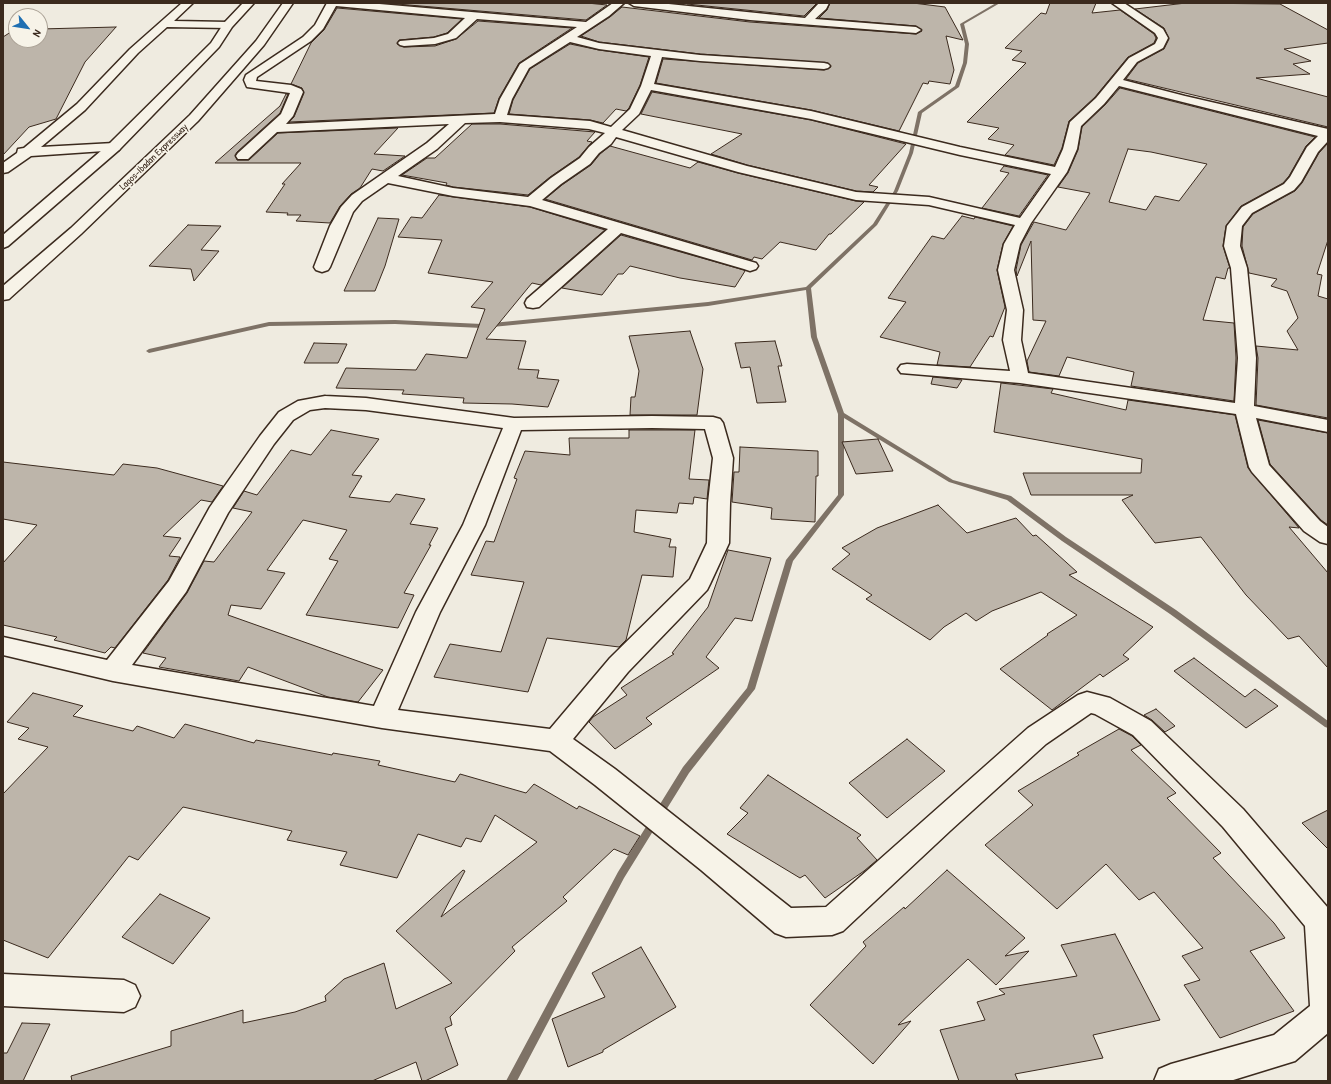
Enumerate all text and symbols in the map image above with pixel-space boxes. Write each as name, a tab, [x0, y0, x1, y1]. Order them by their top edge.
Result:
north arrow	[8, 8, 48, 48]
text: N	[30, 27, 45, 40]
street label: Lagos-Ibadan Expressway	[117, 121, 191, 193]

